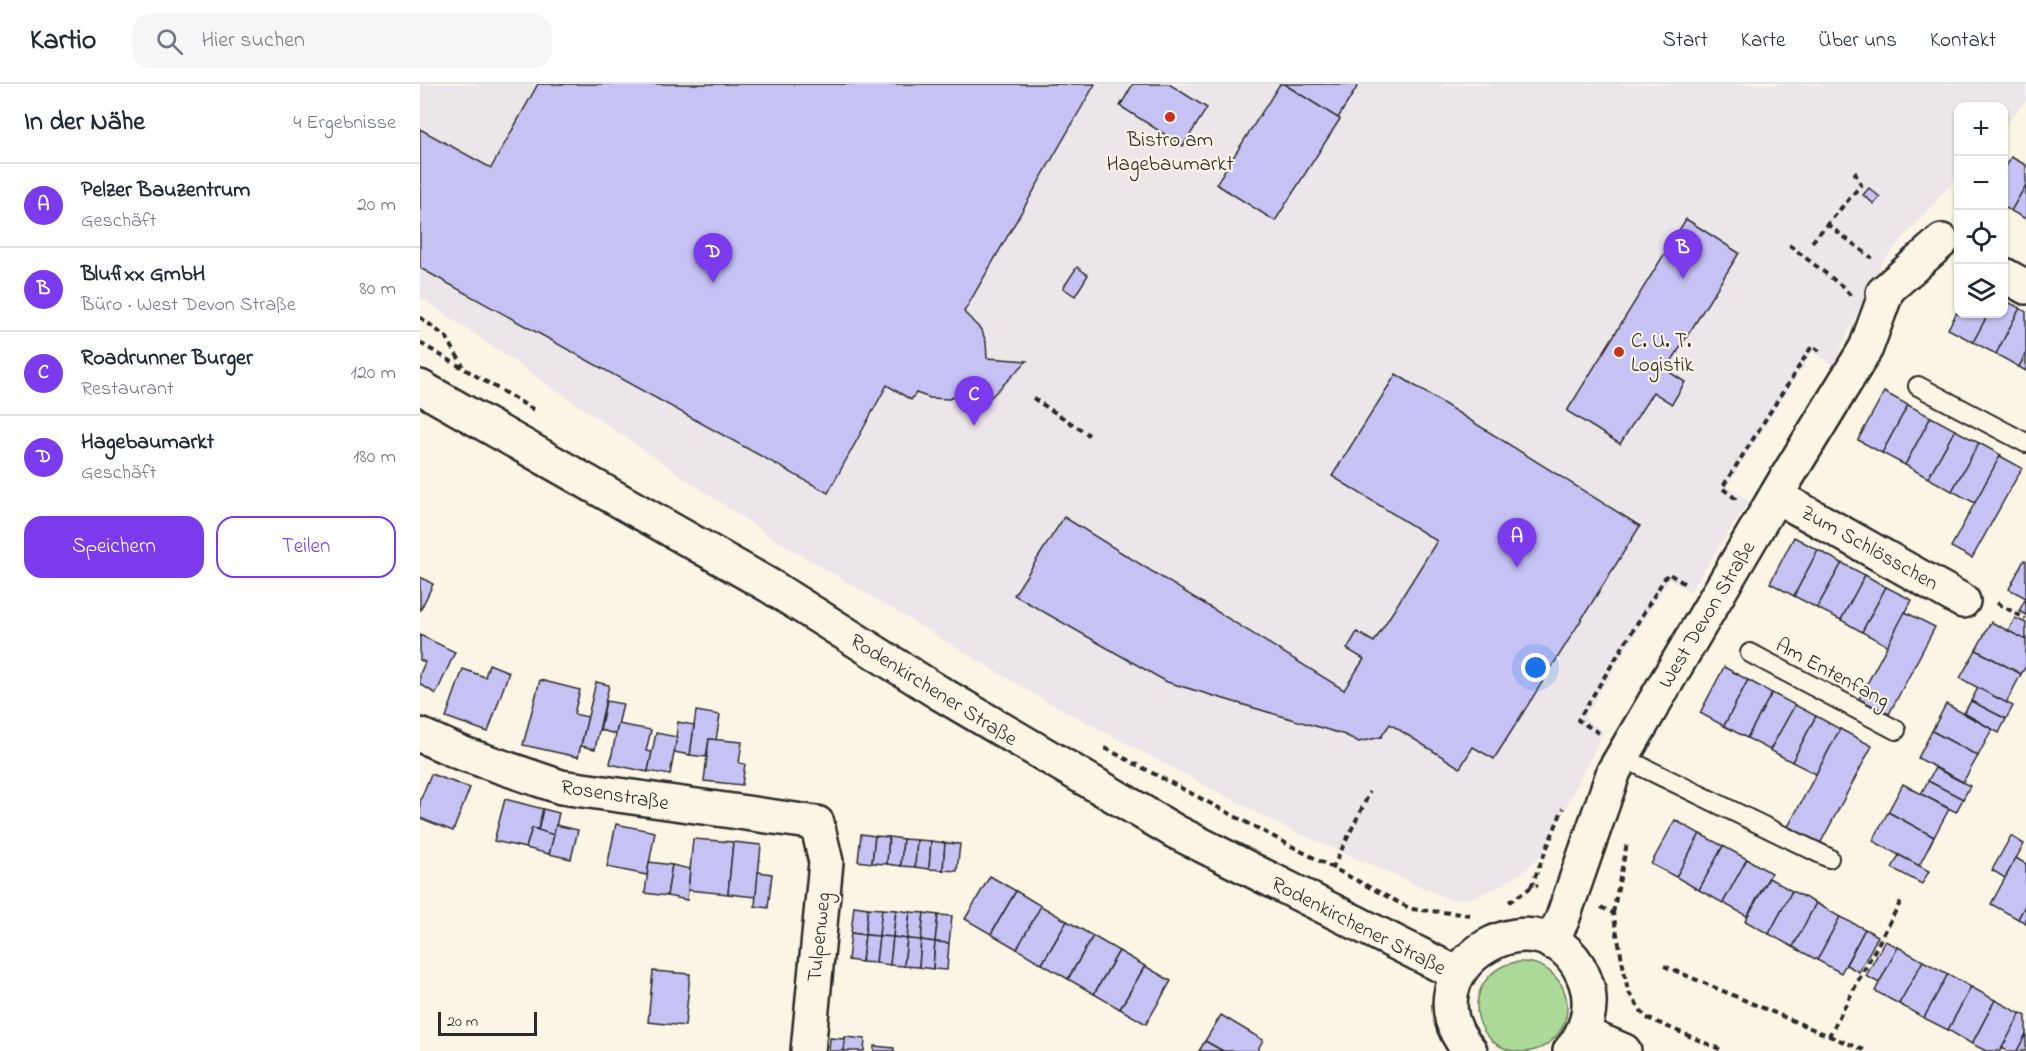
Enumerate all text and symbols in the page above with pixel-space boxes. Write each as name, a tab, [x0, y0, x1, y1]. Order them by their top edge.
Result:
search box	[132, 14, 552, 68]
text: Kartio	[30, 21, 96, 62]
icon: search	[153, 25, 186, 58]
text: Hier suchen	[201, 25, 305, 57]
text: Start	[1662, 26, 1708, 56]
text: Karte	[1741, 26, 1785, 56]
text: Über uns	[1818, 26, 1897, 56]
text: Kontakt	[1930, 26, 1996, 56]
map controls	[1954, 102, 2008, 318]
button: +	[1954, 102, 2008, 156]
text: In der Nähe	[24, 104, 145, 142]
text: 4 Ergebnisse	[293, 109, 396, 138]
marker: Bistro am Hagebaumarkt	[1163, 110, 1177, 124]
place label: Bistro am Hagebaumarkt	[1106, 126, 1234, 182]
button: −	[1954, 156, 2008, 210]
text: Pelzer Bauzentrum	[81, 175, 250, 207]
text: A	[37, 191, 50, 220]
text: 20 m	[357, 191, 396, 220]
text: Geschäft	[81, 207, 156, 236]
button: locate	[1954, 210, 2008, 264]
pin: B	[1664, 230, 1702, 279]
pin: D	[694, 234, 732, 283]
text: Blufixx GmbH	[81, 259, 205, 291]
button: layers	[1954, 264, 2008, 318]
text: B	[37, 275, 50, 304]
text: 80 m	[359, 275, 396, 304]
text: Büro · West Devon Straße	[81, 291, 296, 320]
place label: C. U. T. Logistik	[1631, 327, 1694, 383]
text: Roadrunner Burger	[81, 343, 253, 375]
marker: C. U. T. Logistik	[1612, 345, 1626, 359]
text: C	[38, 359, 49, 388]
text: 120 m	[351, 359, 396, 388]
text: Restaurant	[81, 375, 174, 404]
pin: C	[954, 376, 994, 426]
text: Hagebaumarkt	[81, 427, 214, 459]
text: D	[36, 443, 51, 472]
text: 180 m	[353, 443, 396, 472]
text: Geschäft	[81, 459, 156, 488]
street label: Zum Schlösschen	[1795, 499, 1943, 599]
button: Speichern	[24, 516, 204, 578]
button: Teilen	[216, 516, 396, 578]
pin: A	[1498, 518, 1536, 568]
street label: West Devon Straße	[1652, 535, 1764, 694]
street label: Rodenkirchener Straße	[843, 627, 1023, 755]
street label: Am Entenfang	[1769, 631, 1894, 718]
your location	[1521, 653, 1550, 682]
street label: Rosenstraße	[559, 773, 671, 819]
street label: Rodenkirchener Straße	[1265, 870, 1451, 984]
street label: Tulpenweg	[800, 891, 842, 984]
scale bar	[438, 1009, 537, 1036]
text: 20 m	[447, 1010, 478, 1034]

